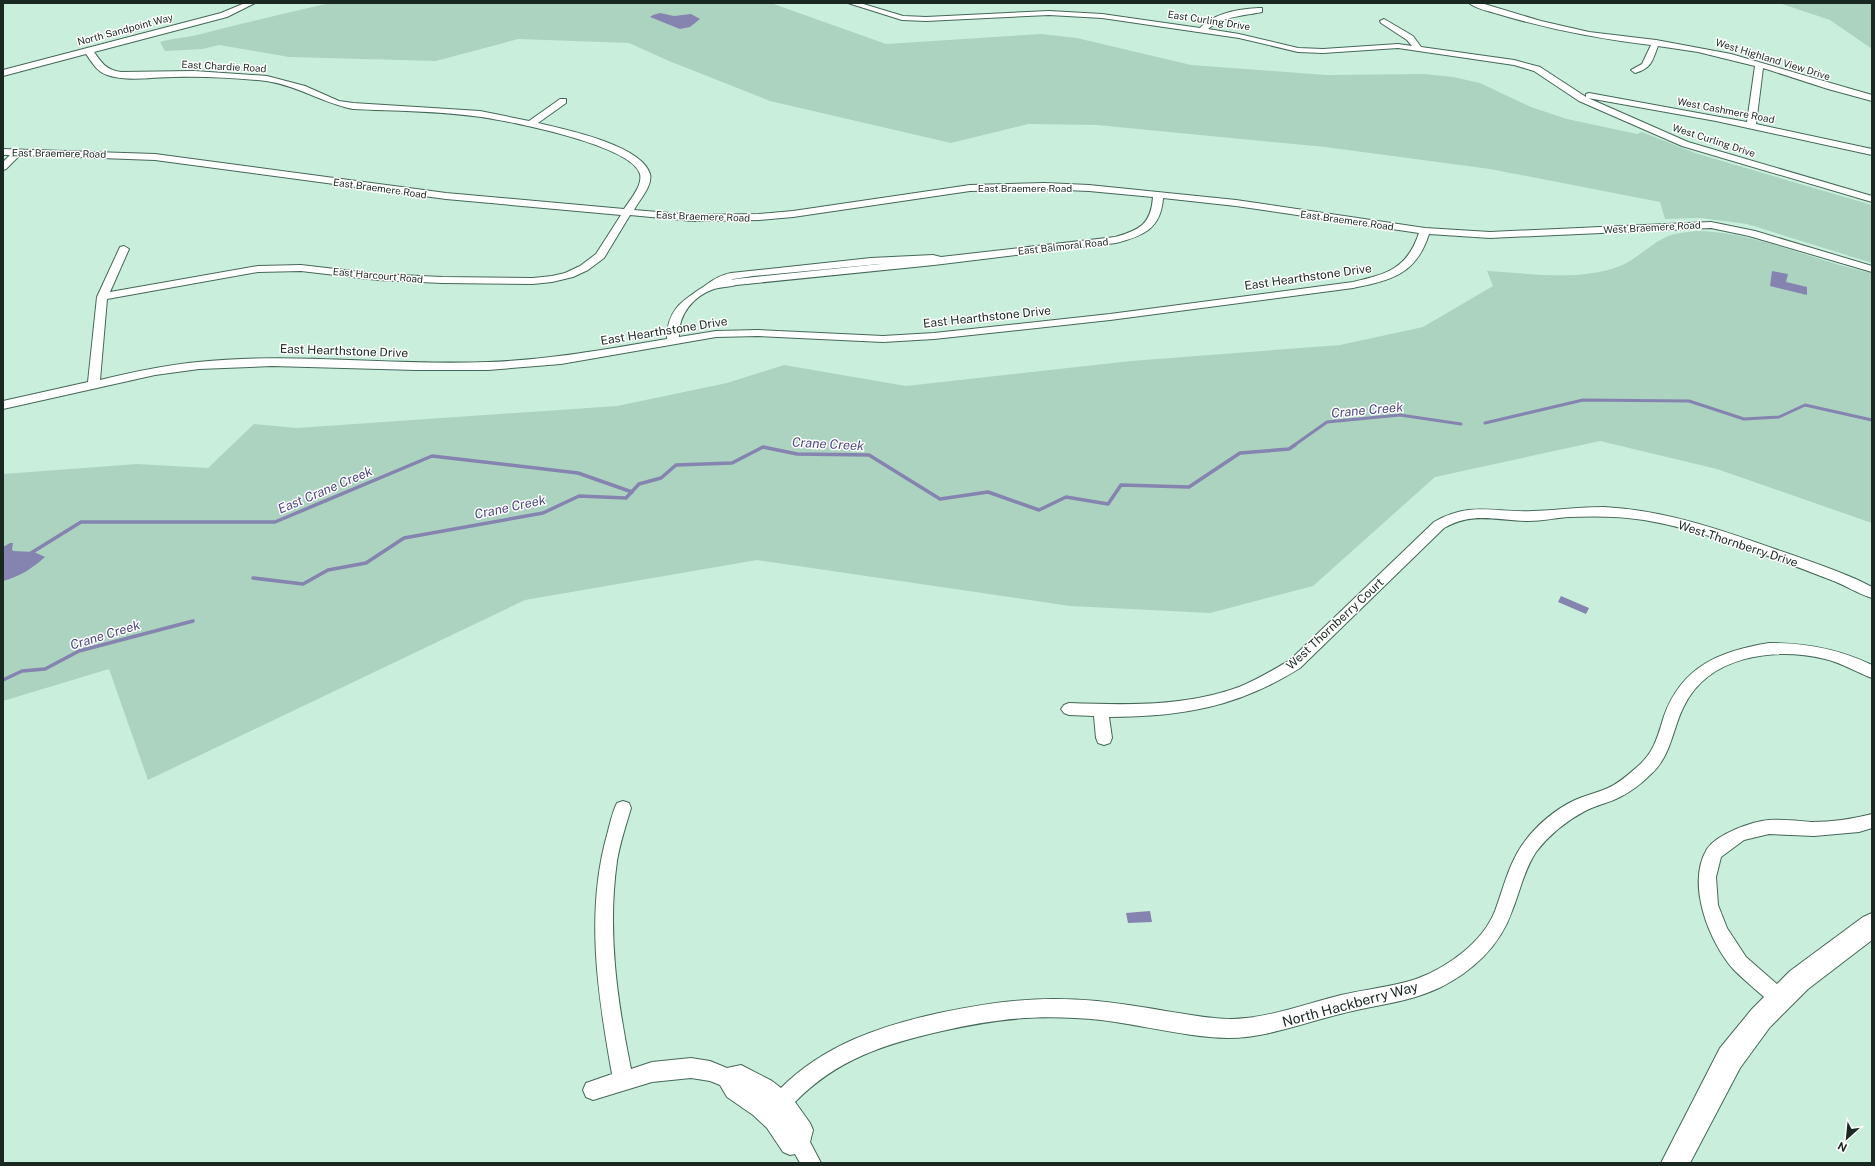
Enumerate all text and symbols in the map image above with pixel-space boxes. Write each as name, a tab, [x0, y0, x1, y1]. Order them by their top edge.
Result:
street label: East Curling Drive	[1167, 8, 1251, 33]
street label: North Sandpoint Way	[76, 10, 175, 48]
street label: West Highland View Drive	[1714, 36, 1832, 82]
street label: East Chardie Road	[181, 58, 267, 74]
street label: West Cashmere Road	[1676, 95, 1776, 125]
street label: West Curling Drive	[1671, 121, 1757, 159]
street label: East Braemere Road	[12, 146, 106, 160]
street label: East Braemere Road	[332, 175, 428, 201]
street label: East Braemere Road	[978, 182, 1072, 194]
street label: East Braemere Road	[1299, 207, 1395, 233]
street label: East Braemere Road	[656, 208, 750, 224]
street label: West Braemere Road	[1603, 218, 1701, 236]
street label: East Balmoral Road	[1017, 235, 1109, 257]
street label: East Hearthstone Drive	[1243, 261, 1373, 293]
street label: East Harcourt Road	[332, 265, 424, 285]
street label: East Hearthstone Drive	[922, 303, 1052, 331]
street label: East Hearthstone Drive	[599, 314, 729, 348]
street label: East Hearthstone Drive	[280, 342, 409, 360]
water label: Crane Creek	[1330, 399, 1404, 421]
water label: Crane Creek	[792, 435, 864, 453]
water label: East Crane Creek	[276, 463, 374, 517]
water label: Crane Creek	[473, 492, 547, 522]
street label: West Thornberry Drive	[1676, 518, 1800, 570]
street label: West Thornberry Court	[1284, 575, 1387, 673]
water label: Crane Creek	[68, 617, 142, 653]
street label: North Hackberry Way	[1280, 978, 1420, 1030]
north arrow	[1827, 1118, 1867, 1158]
text: N	[1836, 1140, 1849, 1154]

